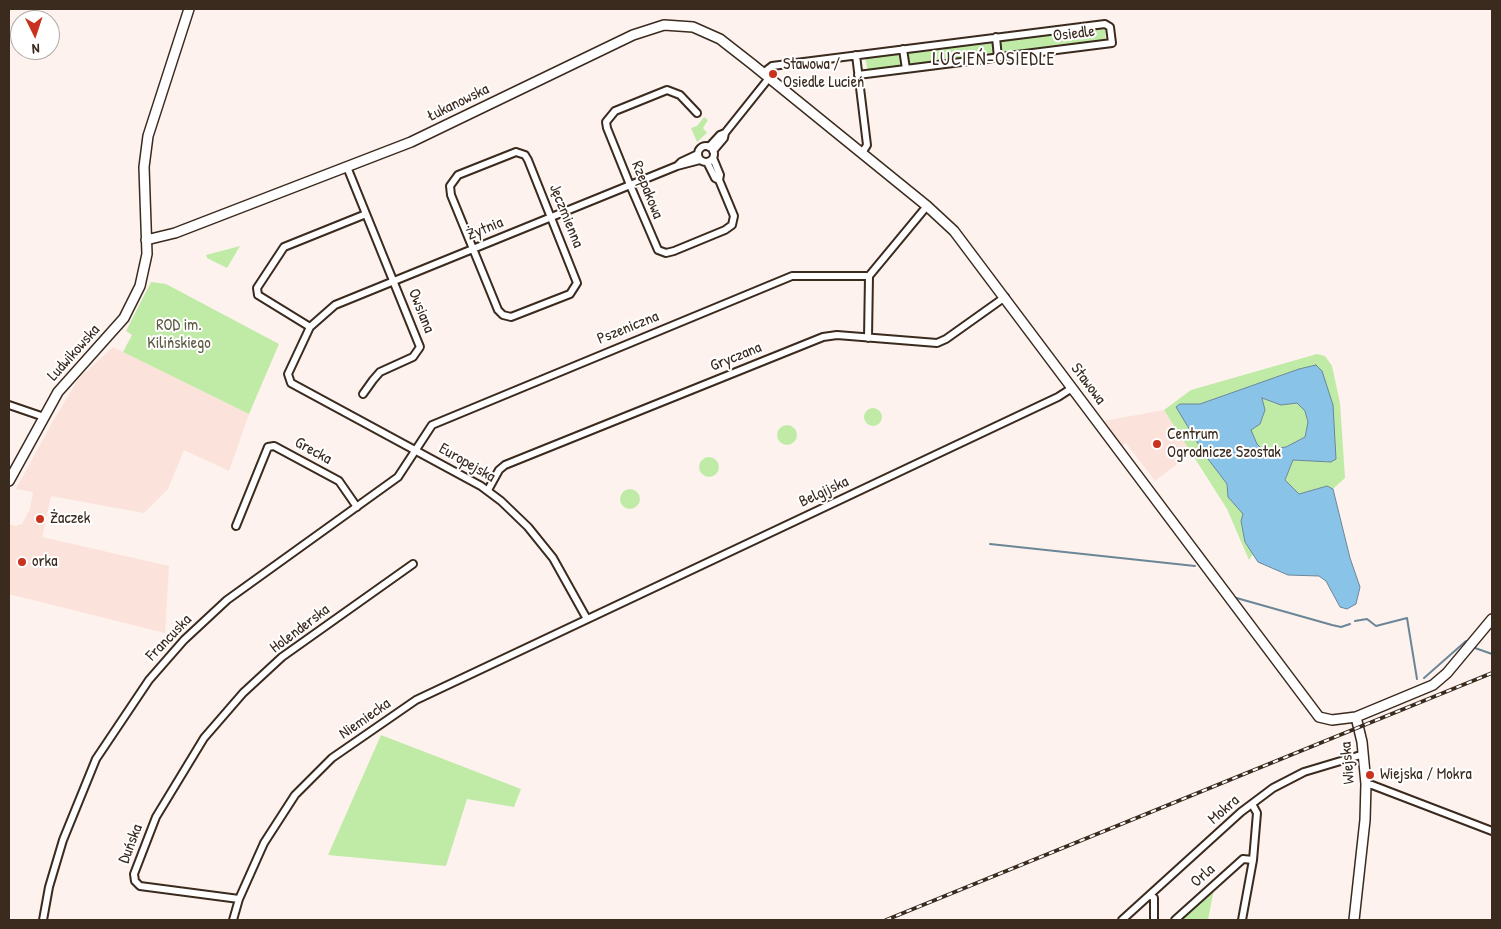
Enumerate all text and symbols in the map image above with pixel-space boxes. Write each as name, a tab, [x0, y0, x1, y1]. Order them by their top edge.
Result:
north arrow	[10, 10, 60, 60]
street label: Osiedle	[1052, 22, 1096, 46]
text: N	[32, 40, 40, 59]
district label: LUCIEŃ-OSIEDLE	[931, 49, 1057, 71]
place label: Stawowa / Osiedle Lucień	[783, 55, 864, 93]
marker: Stawowa / Osiedle Lucień	[767, 68, 779, 80]
street label: Łukanowska	[424, 80, 492, 126]
street label: Rzepakowa	[627, 158, 667, 222]
street label: Jęczmienna	[545, 181, 587, 251]
street label: Żytnia	[464, 213, 506, 245]
street label: Owsiana	[404, 286, 438, 336]
street label: Pszeniczna	[595, 307, 661, 349]
park label: ROD im. Kilińskiego	[147, 316, 211, 354]
street label: Ludwikowska	[44, 321, 104, 385]
street label: Gryczana	[708, 338, 764, 376]
street label: Stawowa	[1066, 360, 1110, 408]
place label: Centrum Ogrodnicze Szostak	[1167, 425, 1281, 463]
street label: Grecka	[291, 433, 335, 469]
marker: Centrum Ogrodnicze Szostak	[1151, 438, 1163, 450]
street label: Europejska	[435, 439, 499, 487]
street label: Belgijska	[796, 472, 852, 512]
place label: Żaczek	[50, 509, 90, 529]
marker: Żaczek	[34, 513, 46, 525]
place label: orka	[32, 552, 58, 572]
marker: orka	[16, 556, 28, 568]
street label: Holenderska	[266, 600, 334, 658]
street label: Francuska	[142, 611, 196, 665]
street label: Niemiecka	[336, 694, 394, 744]
street label: Wiejska	[1337, 741, 1359, 785]
place label: Wiejska / Mokra	[1380, 765, 1472, 785]
marker: Wiejska / Mokra	[1364, 769, 1376, 781]
street label: Mokra	[1204, 791, 1244, 829]
street label: Duńska	[115, 822, 147, 866]
street label: Orla	[1187, 860, 1219, 892]

